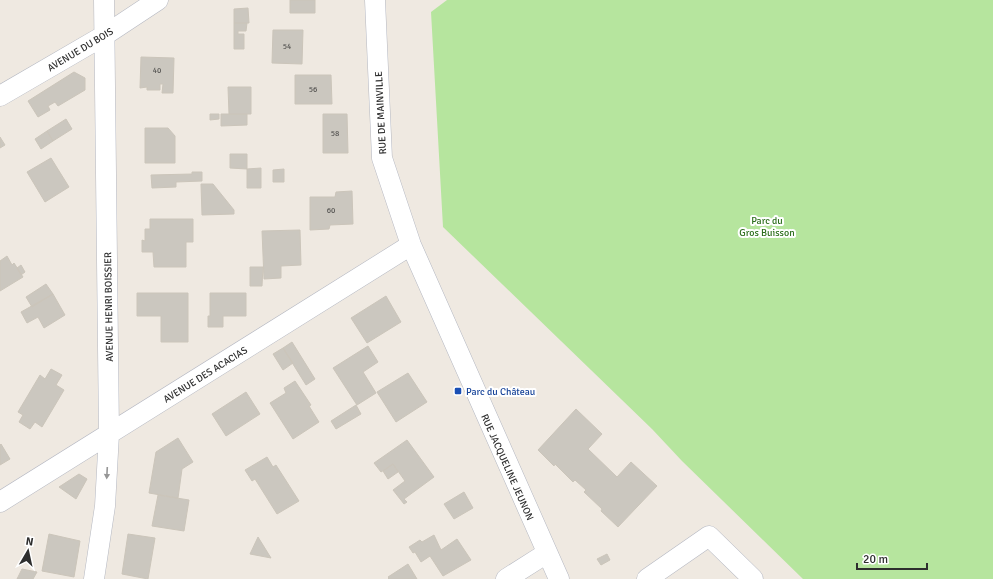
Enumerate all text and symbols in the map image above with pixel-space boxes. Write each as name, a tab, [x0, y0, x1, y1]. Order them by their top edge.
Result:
street label: AVENUE DU BOIS	[45, 25, 116, 74]
house number: 54	[283, 41, 292, 51]
house number: 40	[153, 65, 161, 75]
street label: RUE DE MAINVILLE	[373, 71, 389, 155]
house number: 56	[309, 84, 317, 94]
house number: 58	[331, 128, 339, 138]
house number: 60	[327, 205, 335, 215]
park label: Parc du Gros Buisson	[739, 215, 795, 239]
street label: AVENUE HENRI BOISSIER	[102, 252, 116, 362]
street label: AVENUE DES ACACIAS	[161, 344, 250, 406]
marker: Parc du Château	[453, 386, 463, 396]
place label: Parc du Château	[466, 386, 535, 398]
street label: RUE JACQUELINE JEUNON	[478, 412, 536, 522]
one-way arrow	[103, 467, 110, 479]
north arrow	[8, 531, 48, 571]
text: N	[25, 535, 34, 549]
scale bar	[857, 545, 927, 571]
text: 20 m	[863, 552, 888, 567]

